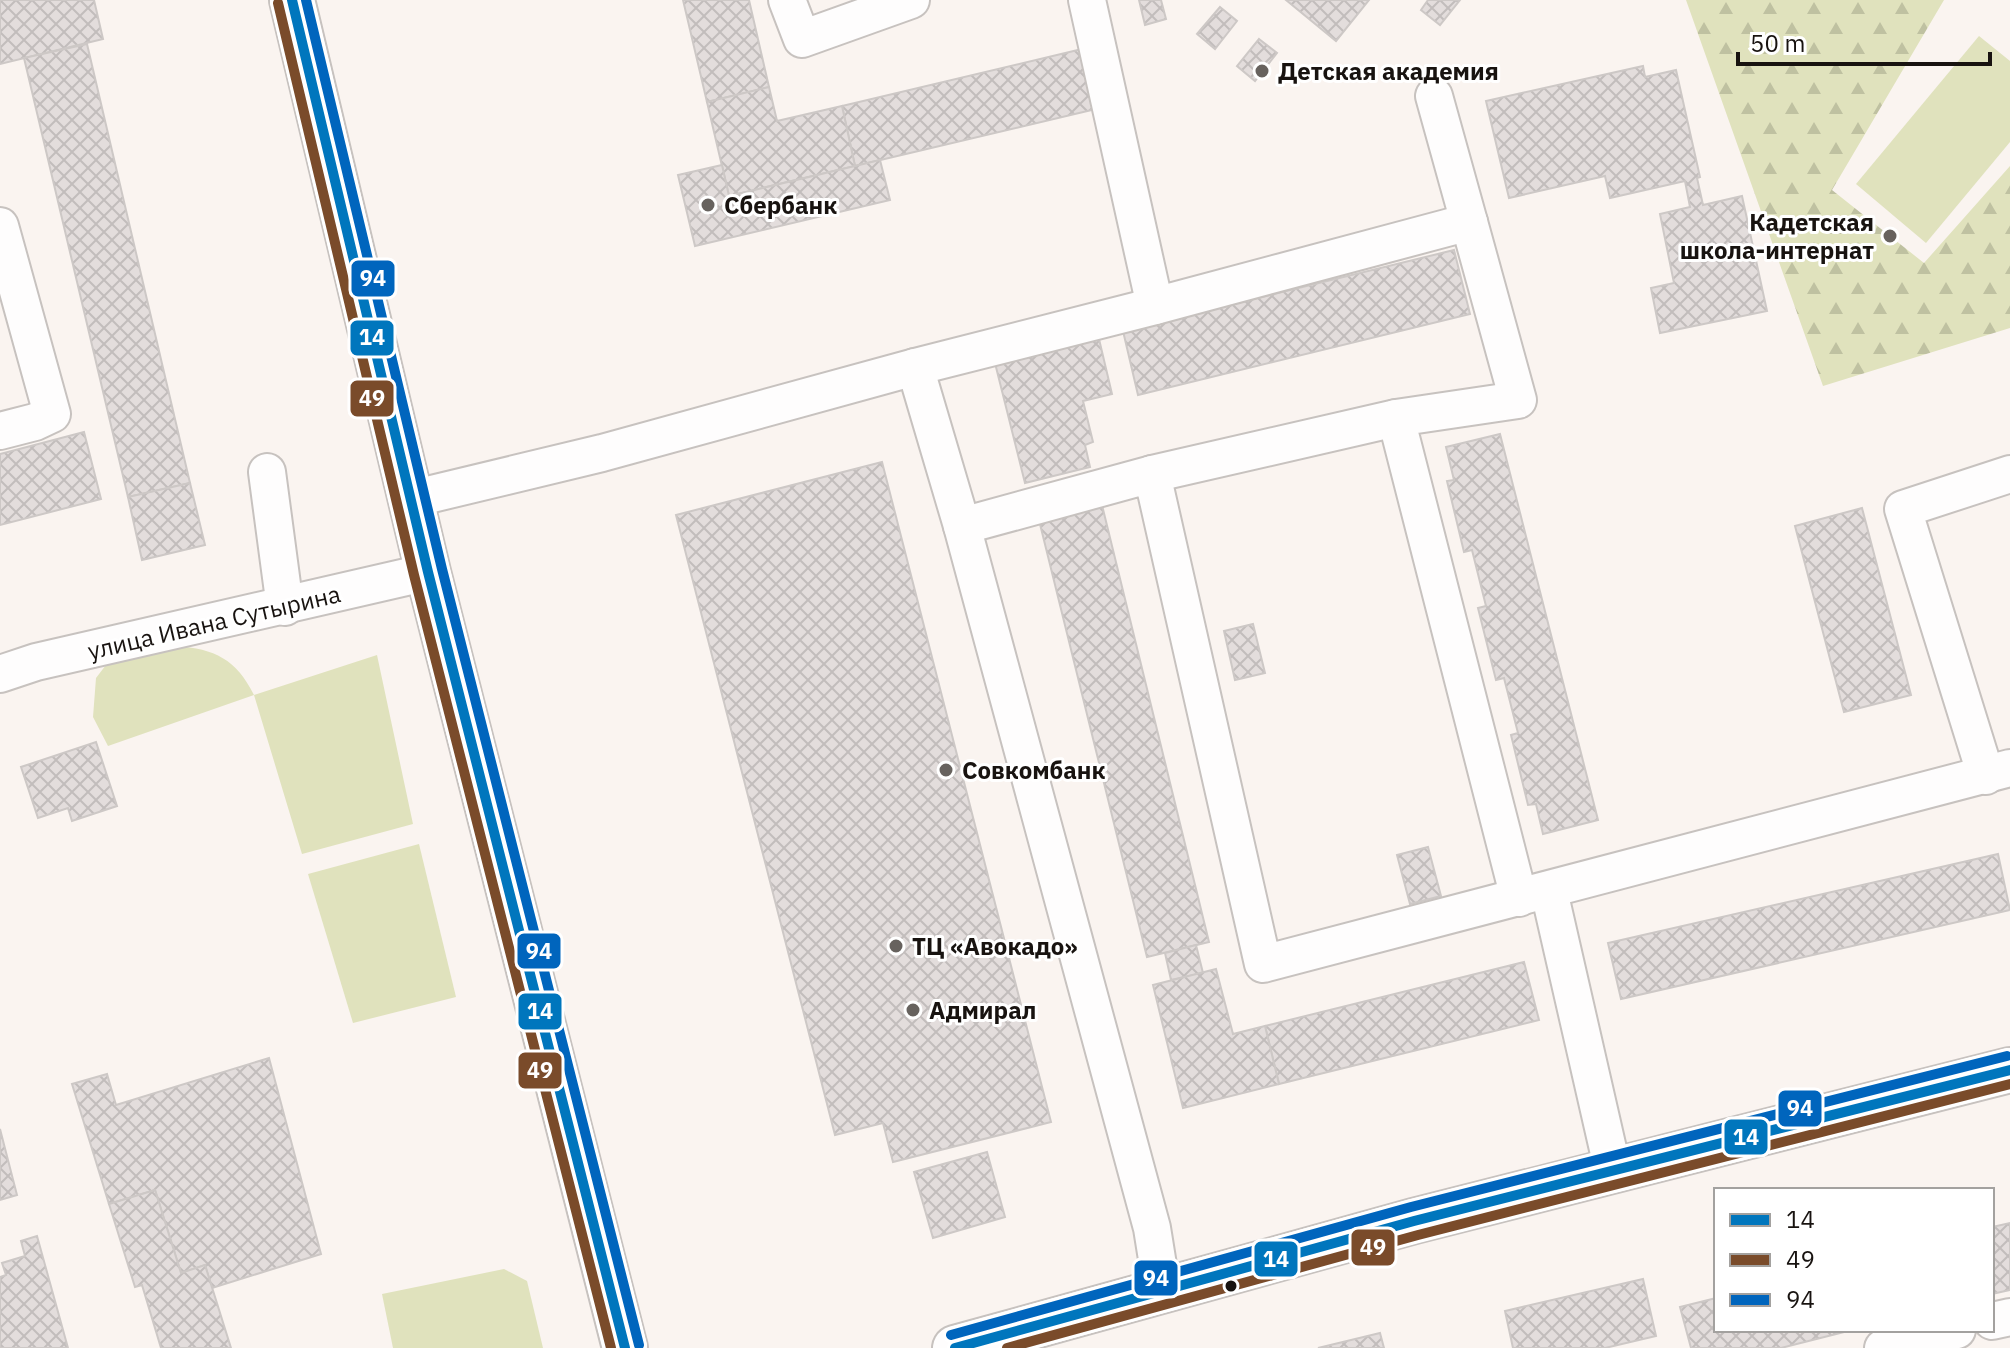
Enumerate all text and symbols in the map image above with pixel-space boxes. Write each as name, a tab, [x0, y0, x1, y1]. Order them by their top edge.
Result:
scale bar	[1738, 16, 1990, 66]
text: 50 m	[1750, 27, 1805, 59]
place label: Детская академия	[1278, 55, 1499, 87]
marker: Детская академия	[1253, 62, 1271, 80]
place label: Сбербанк	[724, 189, 837, 221]
marker: Сбербанк	[699, 196, 717, 214]
place label: Кадетская школа-интернат	[1680, 206, 1874, 266]
marker: Кадетская школа-интернат	[1881, 227, 1899, 245]
line badge: 94	[350, 259, 396, 298]
text: 94	[360, 263, 386, 292]
line badge: 14	[349, 319, 395, 357]
text: 14	[359, 322, 385, 351]
line badge: 49	[349, 379, 395, 418]
text: 49	[359, 383, 385, 412]
street label: улица Ивана Сутырина	[84, 577, 344, 667]
place label: Совкомбанк	[962, 754, 1106, 786]
marker: Совкомбанк	[937, 761, 955, 779]
place label: ТЦ «Авокадо»	[912, 930, 1078, 962]
line badge: 94	[516, 932, 562, 970]
text: 94	[526, 936, 552, 965]
marker: ТЦ «Авокадо»	[887, 937, 905, 955]
line badge: 14	[517, 992, 563, 1031]
place label: Адмирал	[929, 994, 1036, 1026]
text: 14	[527, 996, 553, 1025]
marker: Адмирал	[904, 1001, 922, 1019]
line badge: 49	[517, 1051, 563, 1090]
text: 49	[527, 1055, 553, 1084]
line badge: 94	[1777, 1089, 1823, 1128]
text: 94	[1787, 1093, 1813, 1122]
line badge: 14	[1723, 1118, 1769, 1156]
text: 14	[1733, 1122, 1759, 1151]
legend	[1714, 1188, 1994, 1332]
text: 14	[1786, 1203, 1815, 1235]
line badge: 49	[1350, 1228, 1396, 1267]
text: 49	[1360, 1232, 1386, 1261]
line badge: 14	[1253, 1240, 1299, 1278]
text: 49	[1786, 1243, 1815, 1275]
text: 14	[1263, 1244, 1289, 1273]
line badge: 94	[1133, 1259, 1179, 1297]
text: 94	[1143, 1263, 1169, 1292]
unlabelled marker	[1223, 1278, 1239, 1294]
text: 94	[1786, 1283, 1815, 1315]

